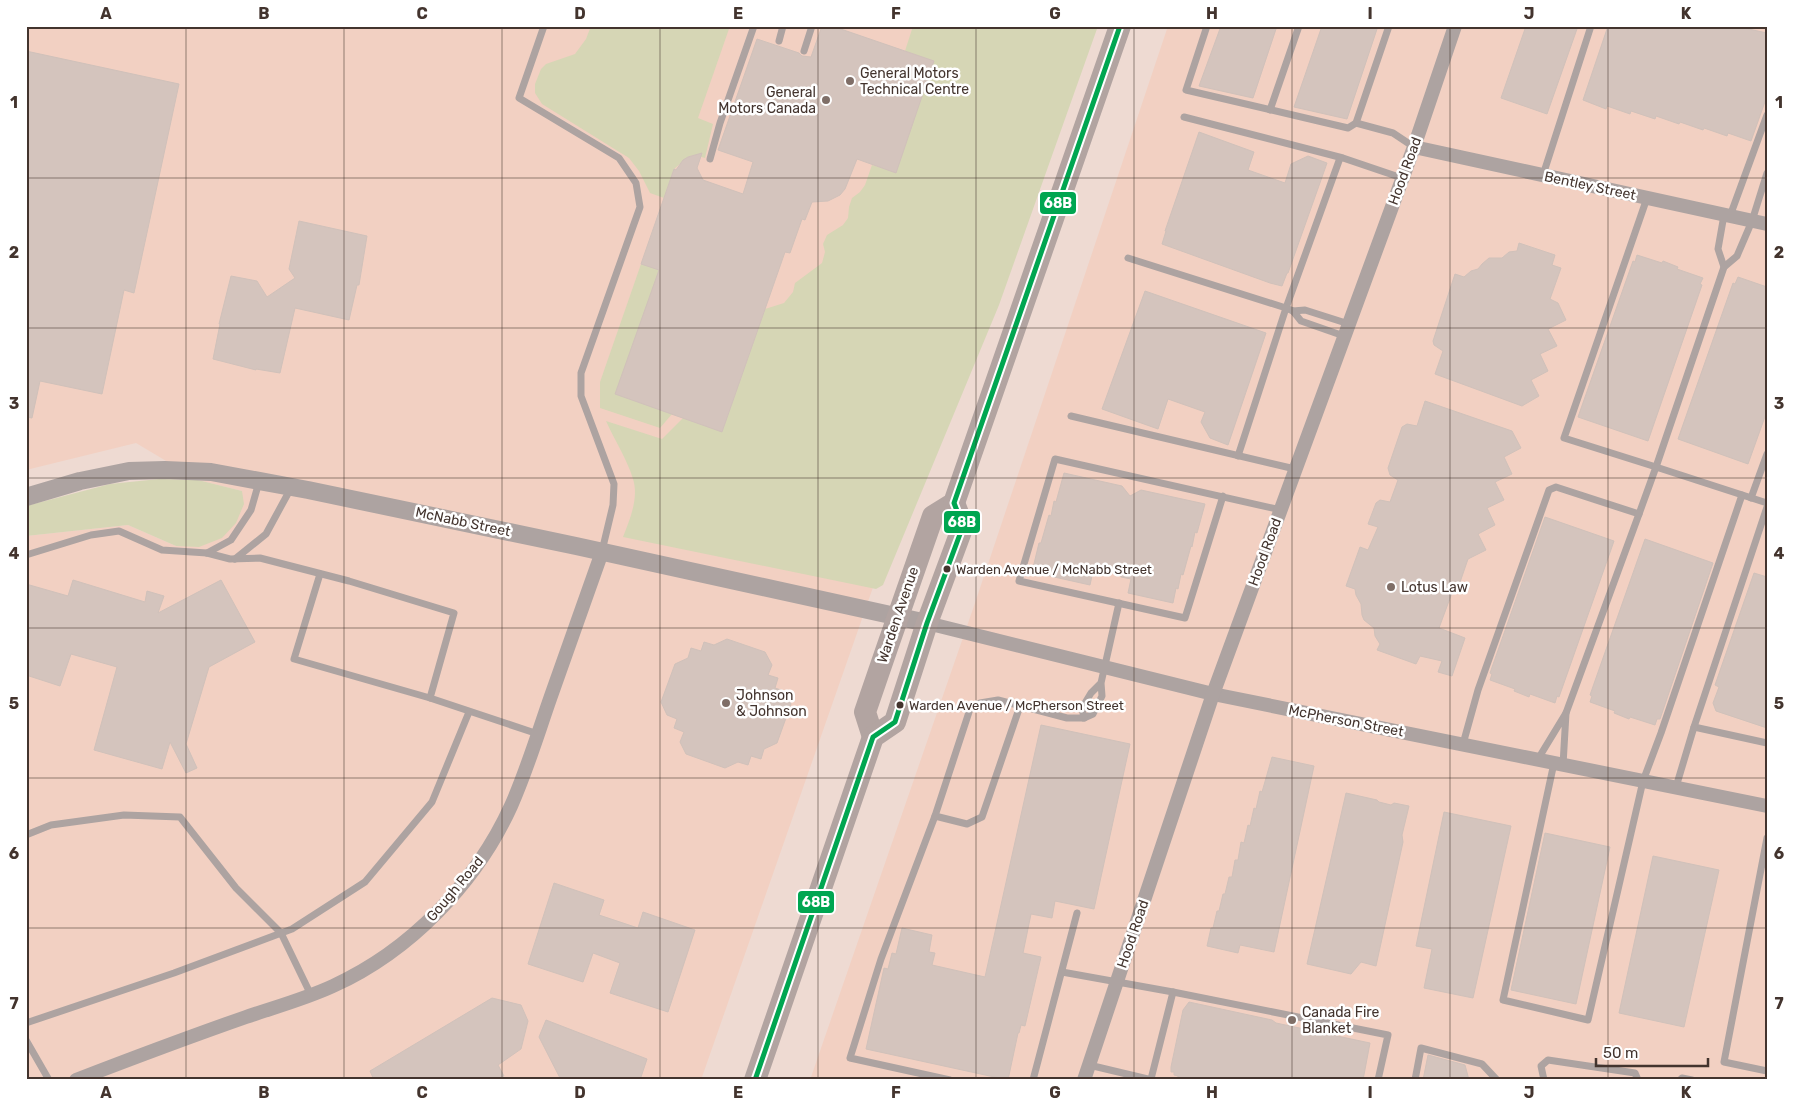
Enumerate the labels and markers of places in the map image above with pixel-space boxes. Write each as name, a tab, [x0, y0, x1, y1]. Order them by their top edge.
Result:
place label: General Motors Technical Centre	[860, 65, 969, 98]
marker: General Motors Technical Centre	[844, 75, 856, 87]
place label: General Motors Canada	[718, 84, 816, 117]
marker: General Motors Canada	[820, 94, 832, 106]
place label: Warden Avenue / McNabb Street	[956, 562, 1152, 577]
marker: Warden Avenue / McNabb Street	[942, 564, 952, 574]
place label: Lotus Law	[1401, 579, 1468, 596]
marker: Lotus Law	[1385, 581, 1397, 593]
place label: Johnson & Johnson	[736, 687, 807, 720]
marker: Johnson & Johnson	[720, 697, 732, 709]
place label: Warden Avenue / McPherson Street	[909, 698, 1124, 713]
marker: Warden Avenue / McPherson Street	[895, 700, 905, 710]
place label: Canada Fire Blanket	[1302, 1004, 1379, 1037]
marker: Canada Fire Blanket	[1286, 1014, 1298, 1026]

